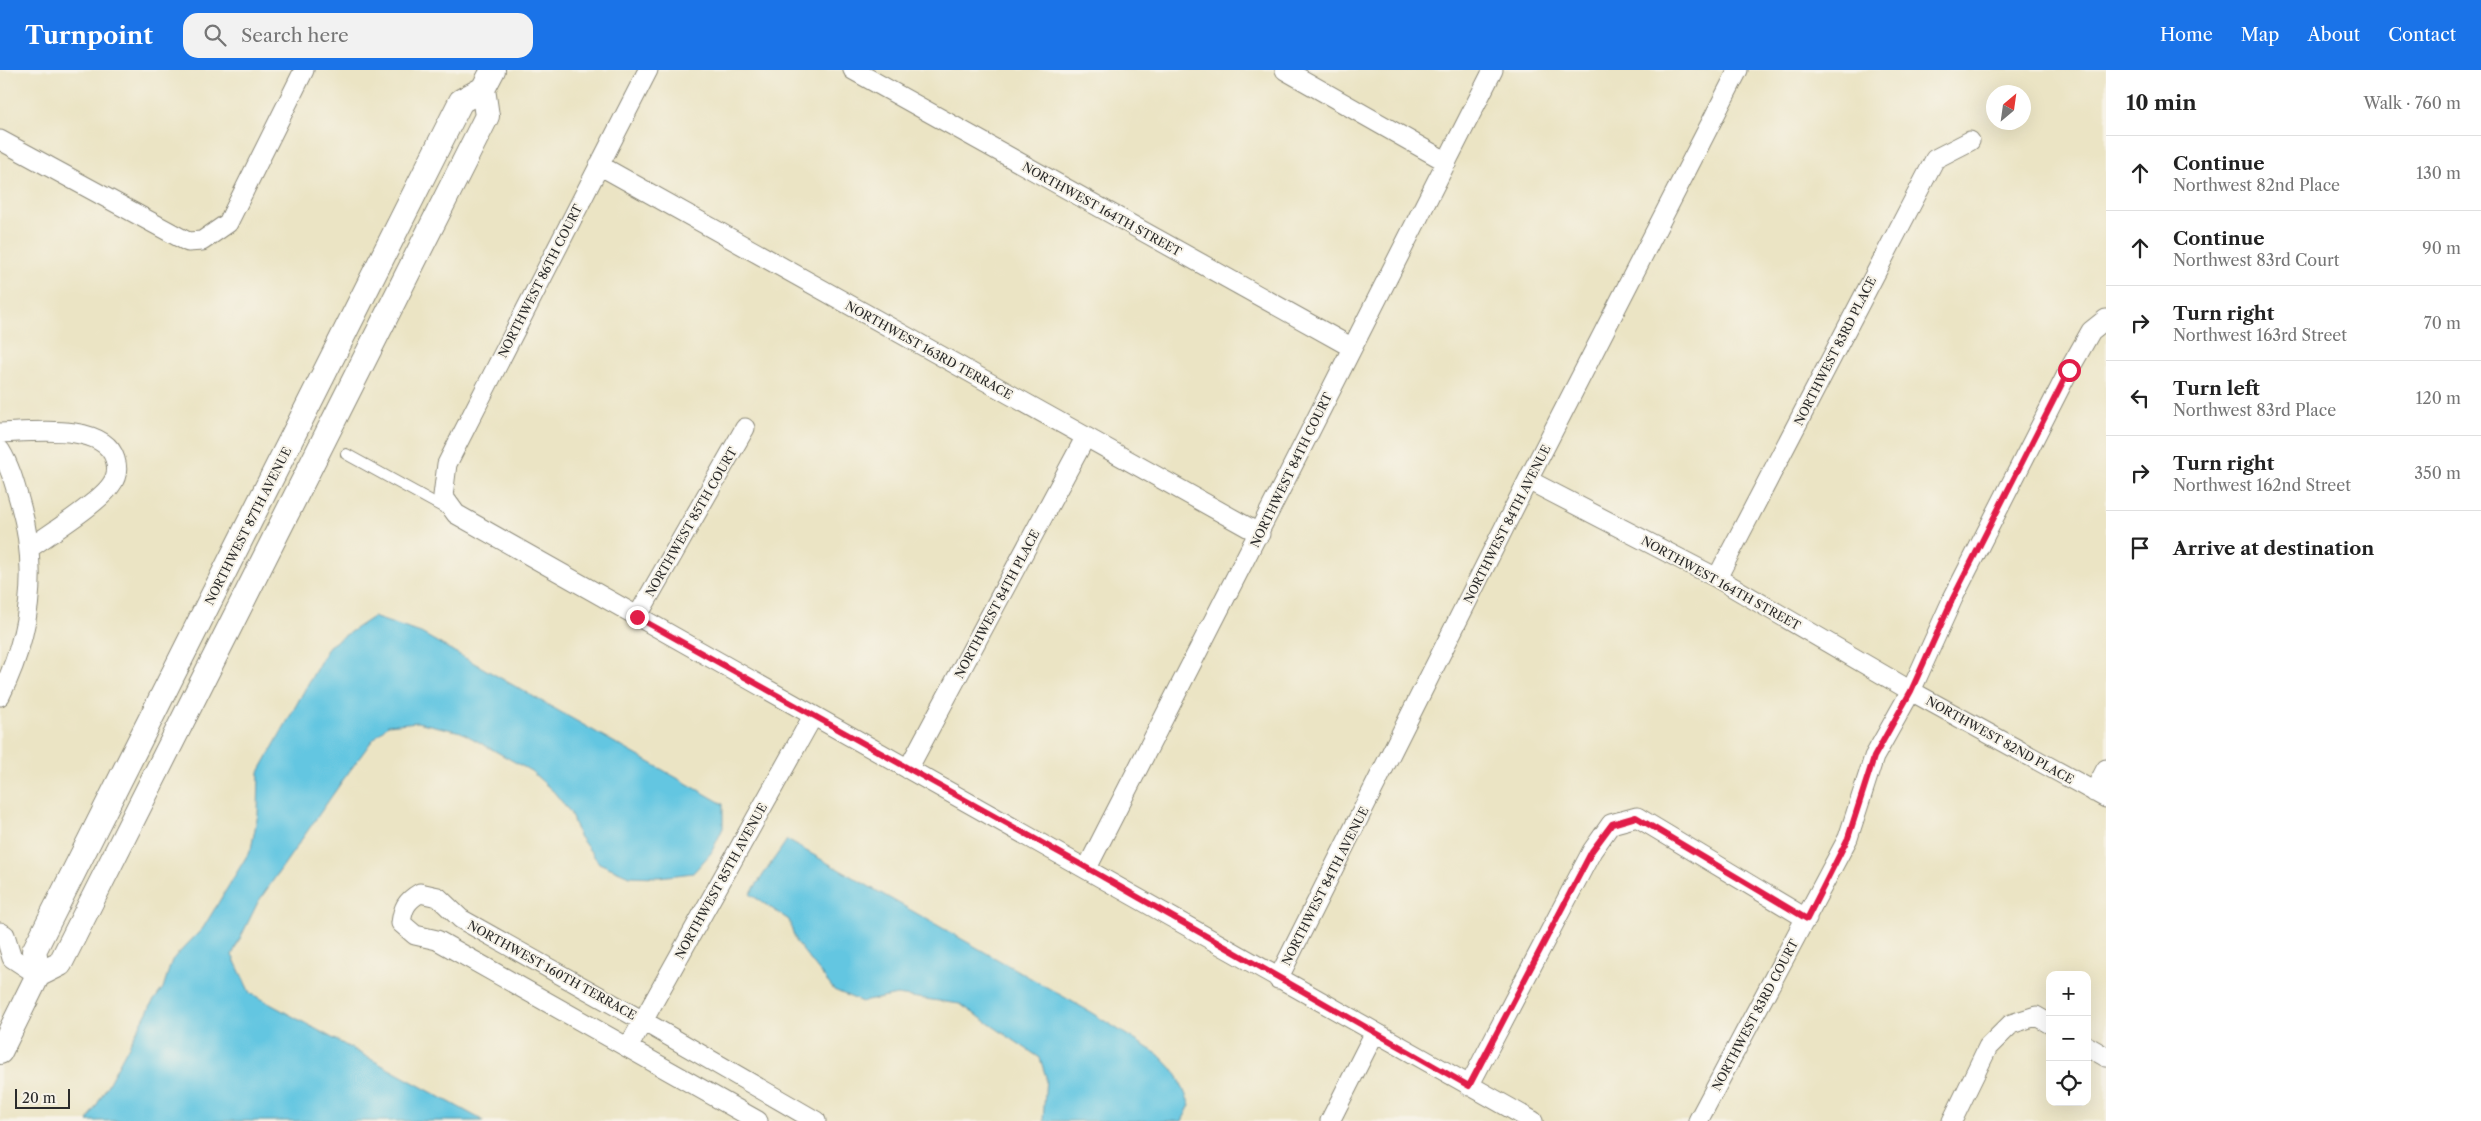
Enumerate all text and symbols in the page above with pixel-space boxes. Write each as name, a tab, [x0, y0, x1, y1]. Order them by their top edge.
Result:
search box	[183, 13, 533, 58]
text: Turnpoint	[25, 21, 153, 50]
icon: search	[201, 21, 229, 49]
text: Search here	[241, 24, 349, 47]
text: Home	[2160, 24, 2213, 46]
text: Map	[2241, 24, 2279, 46]
text: About	[2307, 24, 2360, 46]
text: Contact	[2388, 24, 2456, 46]
north arrow	[1986, 85, 2031, 130]
text: 10 min	[2126, 90, 2197, 115]
text: Walk · 760 m	[2364, 93, 2461, 113]
text: Continue	[2173, 152, 2265, 175]
street label: NORTHWEST 164TH STREET	[1020, 159, 1184, 259]
icon: ahead	[2126, 159, 2154, 187]
text: 130 m	[2416, 163, 2461, 183]
text: Northwest 82nd Place	[2173, 175, 2340, 195]
street label: NORTHWEST 86TH COURT	[495, 202, 585, 360]
text: Continue	[2173, 227, 2265, 250]
icon: ahead	[2126, 234, 2154, 262]
text: 90 m	[2422, 238, 2461, 258]
text: Northwest 83rd Court	[2173, 250, 2339, 270]
street label: NORTHWEST 83RD PLACE	[1791, 274, 1879, 428]
street label: NORTHWEST 163RD TERRACE	[843, 298, 1015, 402]
text: Turn right	[2173, 302, 2274, 325]
icon: right	[2126, 309, 2154, 337]
text: 70 m	[2424, 313, 2461, 333]
text: Northwest 163rd Street	[2173, 325, 2347, 345]
route start	[2058, 359, 2081, 382]
text: Turn left	[2173, 377, 2260, 400]
icon: left	[2126, 384, 2154, 412]
text: 120 m	[2416, 388, 2461, 408]
street label: NORTHWEST 84TH COURT	[1247, 390, 1335, 550]
text: Northwest 83rd Place	[2173, 400, 2336, 420]
street label: NORTHWEST 84TH AVENUE	[1460, 442, 1554, 606]
street label: NORTHWEST 87TH AVENUE	[202, 445, 294, 607]
street label: NORTHWEST 85TH COURT	[642, 445, 740, 599]
text: Turn right	[2173, 452, 2274, 475]
icon: right	[2126, 459, 2154, 487]
text: 350 m	[2414, 463, 2461, 483]
text: Northwest 162nd Street	[2173, 475, 2351, 495]
street label: NORTHWEST 84TH PLACE	[951, 527, 1043, 681]
street label: NORTHWEST 164TH STREET	[1639, 533, 1803, 633]
icon: arrive	[2126, 534, 2154, 562]
text: Arrive at destination	[2173, 537, 2374, 560]
route end	[626, 606, 649, 629]
street label: NORTHWEST 82ND PLACE	[1924, 693, 2076, 787]
street label: NORTHWEST 85TH AVENUE	[672, 800, 770, 962]
street label: NORTHWEST 84TH AVENUE	[1278, 804, 1372, 968]
street label: NORTHWEST 160TH TERRACE	[465, 917, 639, 1023]
street label: NORTHWEST 83RD COURT	[1709, 937, 1801, 1093]
map controls	[2046, 971, 2091, 1106]
button: +	[2046, 971, 2091, 1016]
button: −	[2046, 1016, 2091, 1061]
button: locate	[2046, 1061, 2091, 1106]
scale bar	[15, 1086, 70, 1109]
text: 20 m	[22, 1089, 56, 1107]

